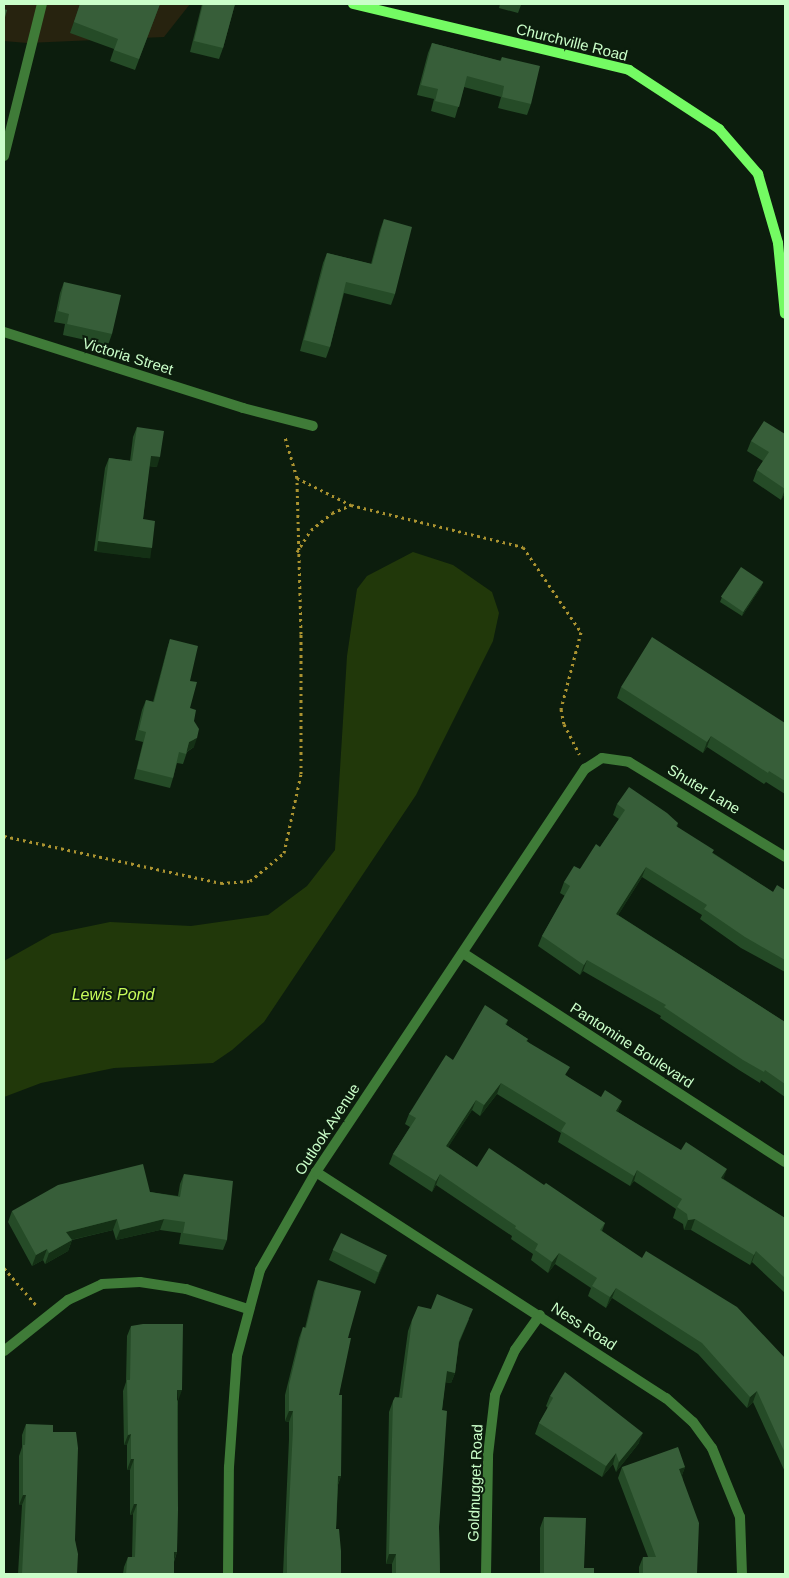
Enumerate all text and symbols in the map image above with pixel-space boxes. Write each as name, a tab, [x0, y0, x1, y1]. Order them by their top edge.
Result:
street label: Churchville Road	[514, 19, 630, 65]
street label: Victoria Street	[80, 334, 176, 378]
street label: Shuter Lane	[664, 760, 744, 818]
water label: Lewis Pond	[72, 985, 154, 1005]
street label: Pantomine Boulevard	[567, 998, 697, 1092]
street label: Outlook Avenue	[290, 1079, 364, 1179]
street label: Ness Road	[548, 1298, 620, 1354]
street label: Goldnugget Road	[464, 1424, 486, 1542]

